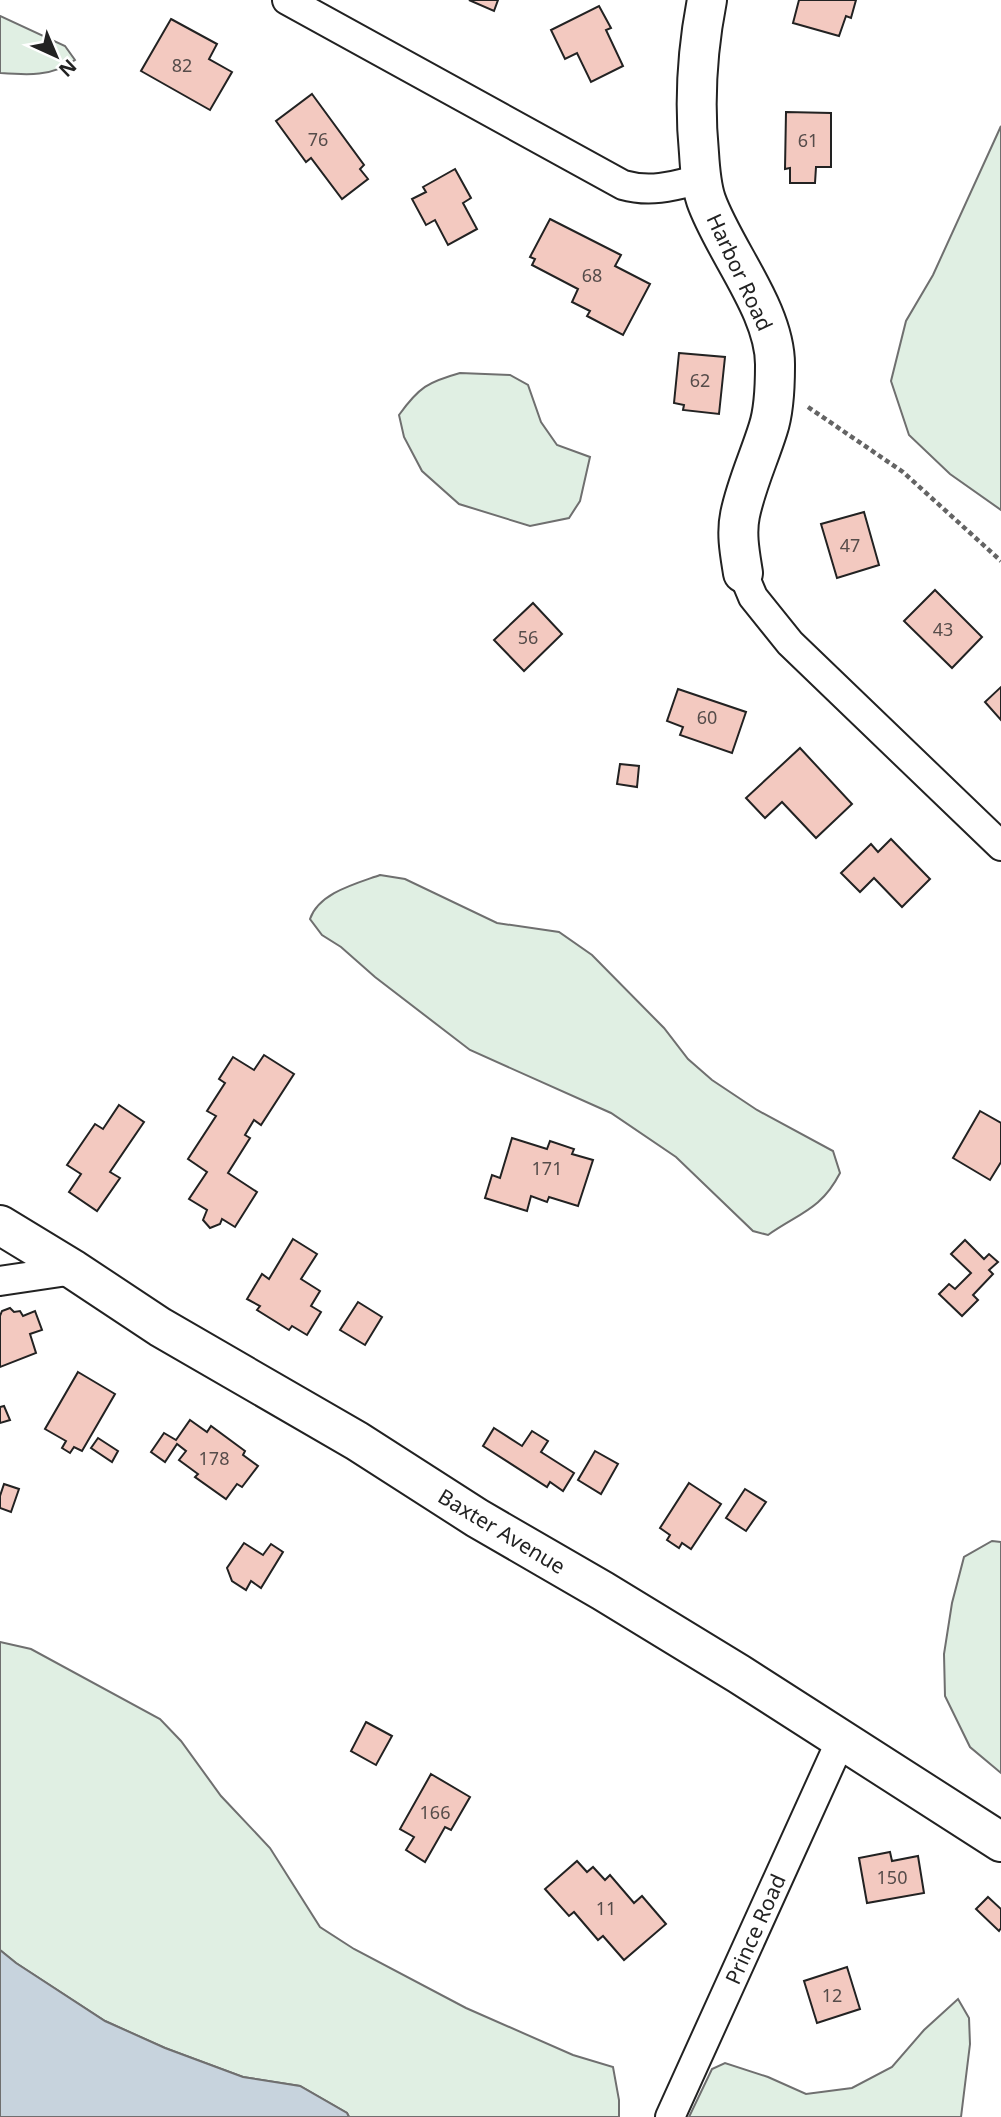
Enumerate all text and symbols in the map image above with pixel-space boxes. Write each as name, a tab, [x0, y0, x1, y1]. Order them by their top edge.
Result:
north arrow	[21, 21, 91, 91]
house number: 82	[172, 53, 192, 77]
text: N	[53, 54, 82, 83]
house number: 76	[308, 127, 328, 151]
house number: 61	[798, 128, 818, 152]
street label: Harbor Road	[701, 209, 779, 335]
house number: 68	[582, 263, 602, 287]
house number: 62	[690, 368, 710, 392]
house number: 47	[840, 533, 860, 557]
house number: 43	[933, 617, 953, 641]
house number: 56	[518, 625, 538, 649]
house number: 60	[697, 705, 717, 729]
house number: 171	[532, 1156, 562, 1180]
house number: 178	[199, 1446, 229, 1470]
street label: Baxter Avenue	[433, 1482, 571, 1580]
house number: 166	[420, 1800, 450, 1824]
house number: 150	[877, 1865, 907, 1889]
street label: Prince Road	[718, 1870, 792, 1988]
house number: 11	[596, 1896, 616, 1920]
house number: 12	[822, 1983, 842, 2007]

